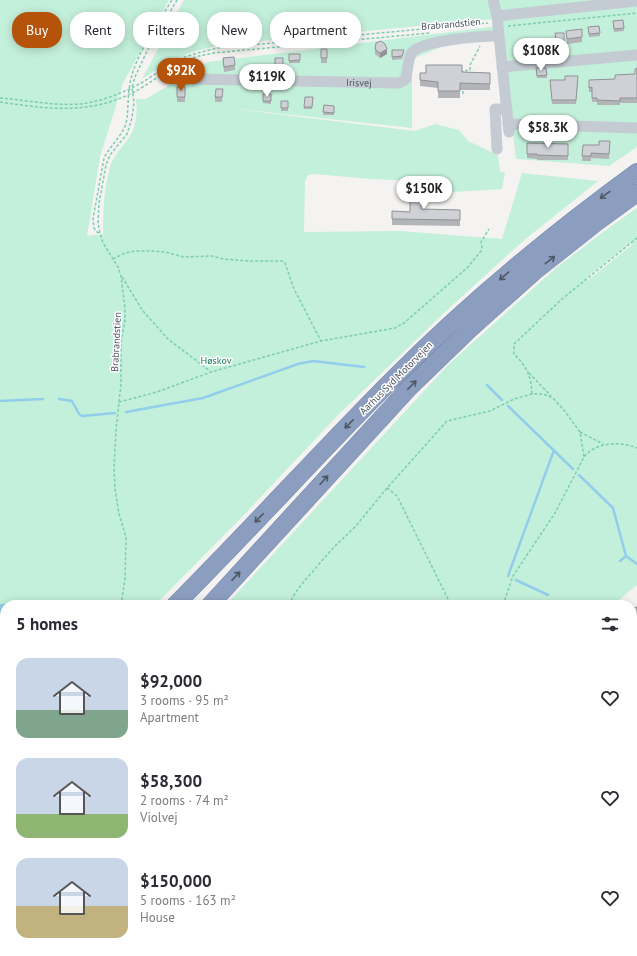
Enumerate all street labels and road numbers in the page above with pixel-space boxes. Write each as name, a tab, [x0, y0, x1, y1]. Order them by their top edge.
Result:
street label: Brabrandstien	[421, 15, 481, 33]
street label: Irisvej	[346, 75, 372, 89]
street label: Brabrandstien	[108, 312, 124, 372]
street label: Aarhus Syd Motorvejen	[357, 339, 435, 417]

